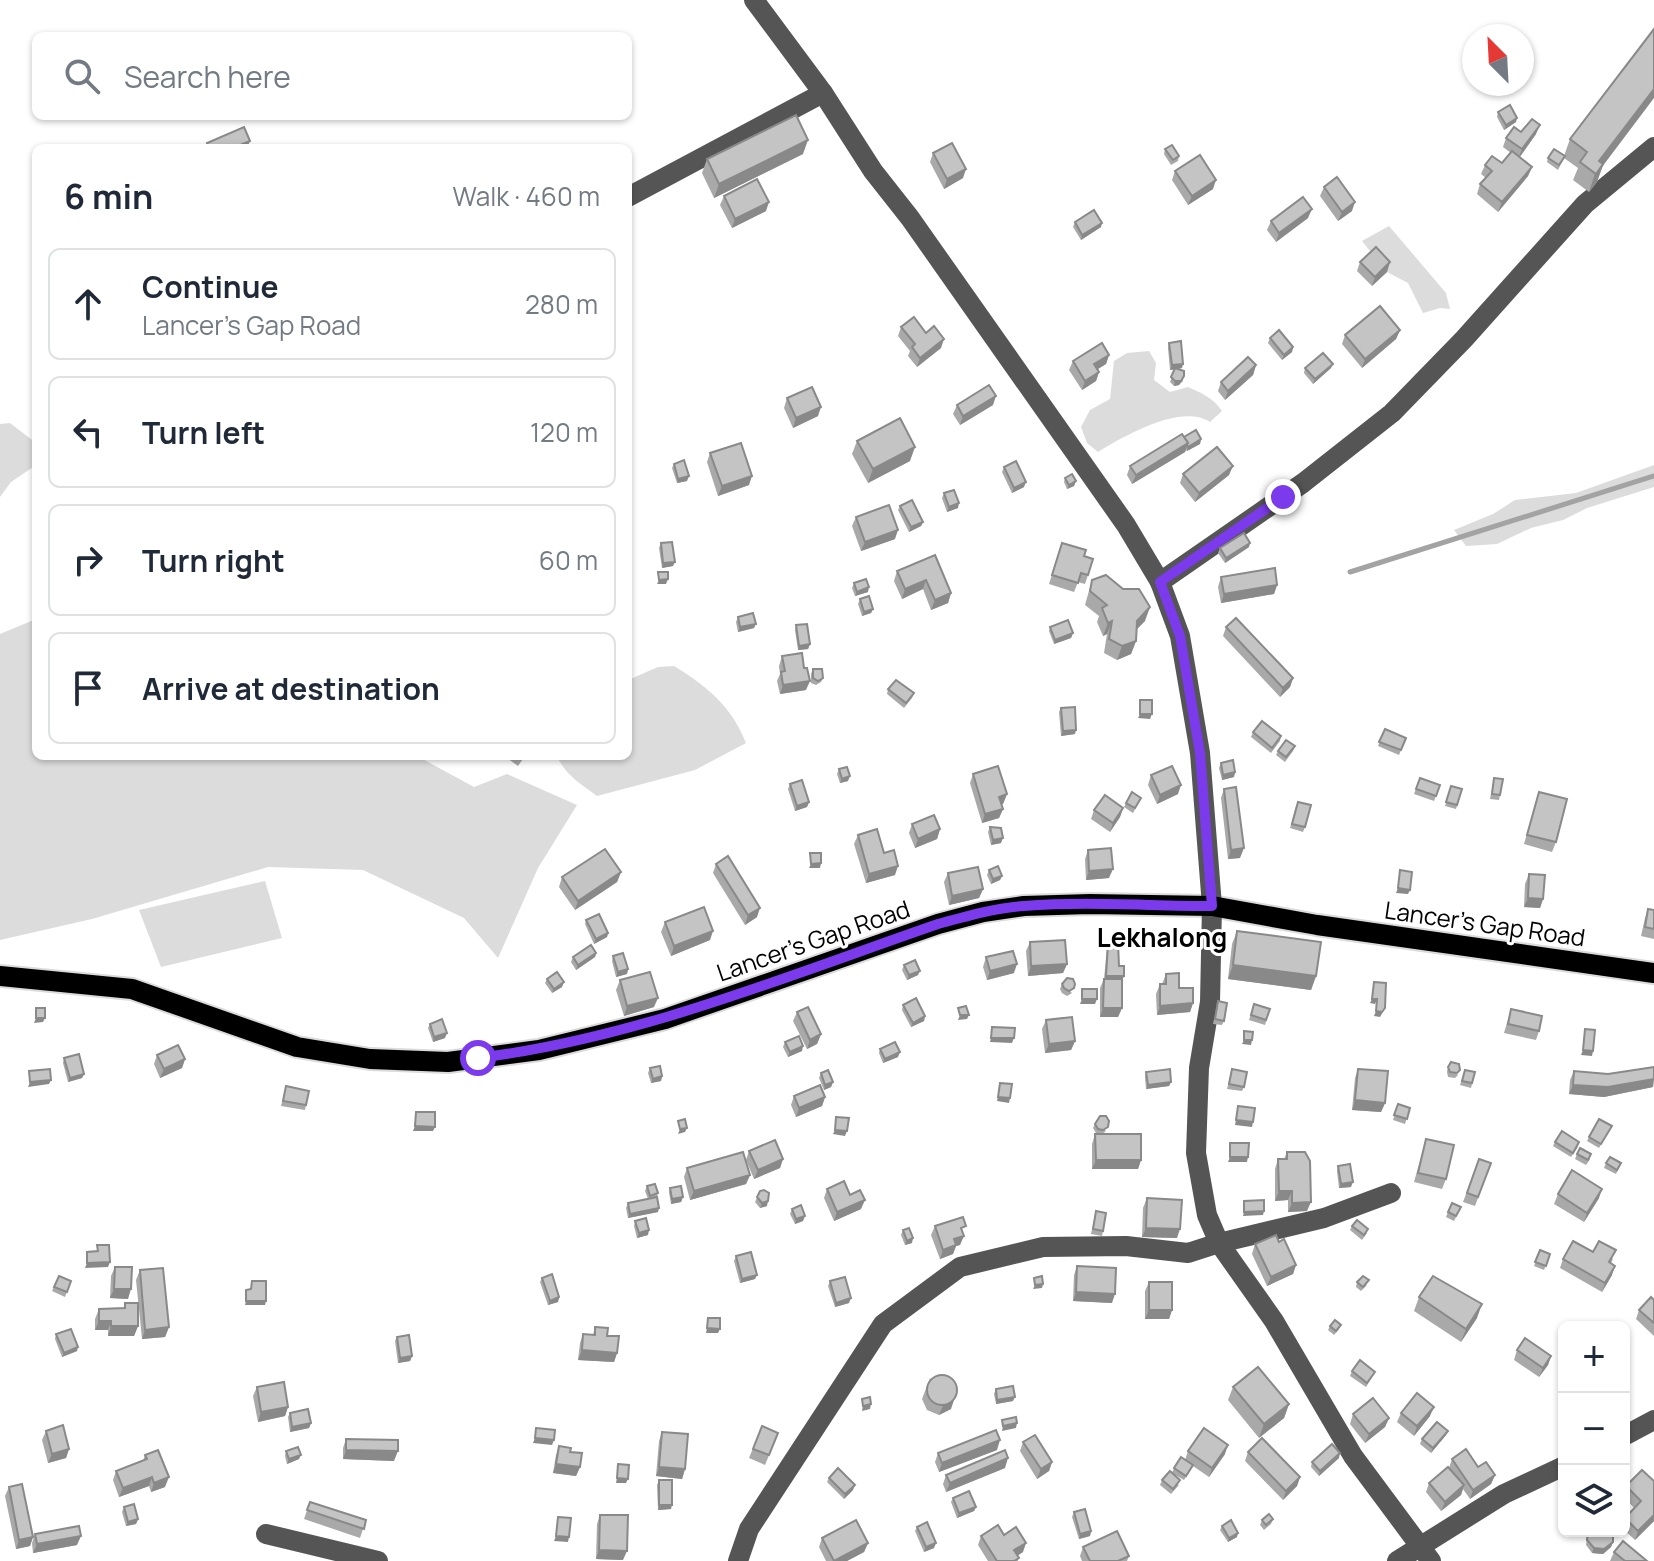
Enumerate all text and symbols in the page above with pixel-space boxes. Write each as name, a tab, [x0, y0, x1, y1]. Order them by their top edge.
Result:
north arrow	[1462, 24, 1534, 96]
search box	[32, 32, 632, 120]
icon: search	[60, 54, 104, 98]
text: Search here	[124, 56, 291, 97]
text: 6 min	[64, 173, 153, 219]
text: Walk · 460 m	[453, 178, 600, 214]
text: Continue	[142, 266, 278, 307]
icon: ahead	[66, 282, 110, 326]
text: 280 m	[525, 286, 598, 322]
text: Lancer's Gap Road	[142, 307, 361, 343]
icon: left	[66, 410, 110, 454]
text: Turn left	[142, 412, 265, 453]
text: 120 m	[530, 414, 598, 450]
route end	[1265, 479, 1301, 515]
icon: right	[66, 538, 110, 582]
text: Turn right	[142, 540, 285, 581]
text: 60 m	[539, 542, 598, 578]
icon: arrive	[66, 666, 110, 710]
text: Arrive at destination	[142, 668, 440, 709]
street label: Lancer's Gap Road	[712, 891, 914, 989]
street label: Lancer's Gap Road	[1383, 893, 1587, 953]
district label: Lekhalong	[1097, 919, 1227, 955]
route start	[460, 1040, 496, 1076]
map controls	[1558, 1321, 1630, 1537]
button: +	[1558, 1321, 1630, 1393]
button: −	[1558, 1393, 1630, 1465]
button: layers	[1558, 1465, 1630, 1537]

